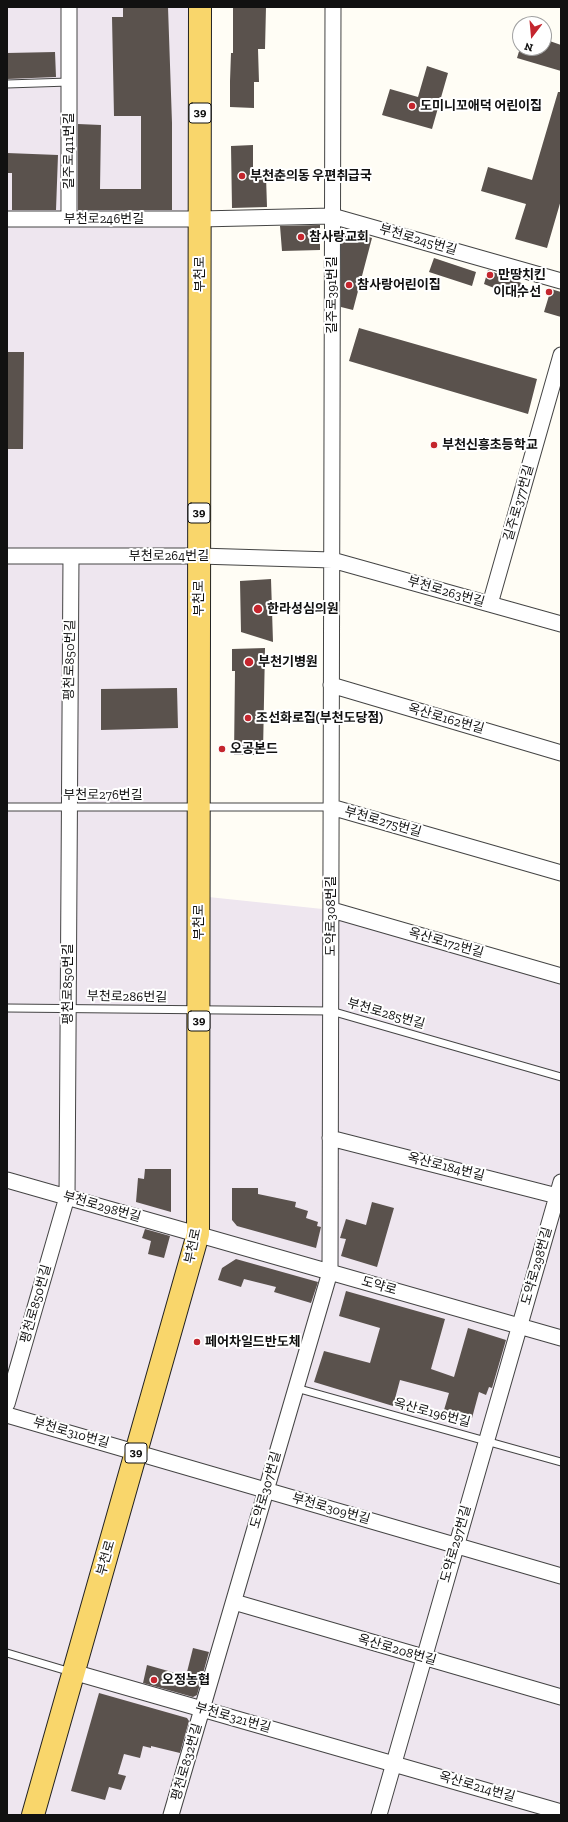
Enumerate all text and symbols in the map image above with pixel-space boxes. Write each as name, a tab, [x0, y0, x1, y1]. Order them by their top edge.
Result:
north arrow	[512, 16, 552, 56]
text: N	[523, 40, 535, 54]
place label: 도미니꼬애덕 어린이집	[420, 98, 542, 114]
marker: 도미니꼬애덕 어린이집	[407, 101, 417, 111]
road number: 39	[189, 103, 211, 123]
street label: 길주로411번길	[61, 113, 77, 189]
place label: 부천춘의동 우편취급국	[250, 168, 372, 184]
marker: 부천춘의동 우편취급국	[237, 171, 247, 181]
street label: 부천로246번길	[64, 211, 144, 227]
street label: 부천로245번길	[377, 221, 459, 259]
place label: 참사랑교회	[309, 229, 369, 245]
marker: 참사랑교회	[296, 232, 306, 242]
street label: 부천로	[192, 256, 208, 292]
street label: 길주로391번길	[324, 256, 340, 334]
place label: 만땅치킨	[498, 267, 546, 283]
marker: 만땅치킨	[485, 270, 495, 280]
place label: 참사랑어린이집	[357, 277, 441, 293]
marker: 참사랑어린이집	[344, 280, 354, 290]
place label: 이대수선	[493, 284, 541, 300]
marker: 이대수선	[544, 287, 554, 297]
place label: 부천신흥초등학교	[442, 437, 538, 453]
marker: 부천신흥초등학교	[429, 440, 439, 450]
street label: 길주로377번길	[501, 463, 537, 543]
road number: 39	[188, 503, 210, 523]
street label: 부천로264번길	[129, 548, 209, 564]
street label: 부천로263번길	[406, 574, 486, 610]
street label: 부천로	[191, 580, 207, 616]
place label: 한라성심의원	[267, 601, 339, 617]
marker: 한라성심의원	[252, 603, 264, 615]
street label: 평천로850번길	[61, 619, 79, 701]
place label: 부천기병원	[258, 654, 318, 670]
marker: 부천기병원	[243, 656, 255, 668]
street label: 옥산로162번길	[406, 701, 486, 737]
place label: 조선화로집(부천도당점)	[256, 710, 383, 726]
marker: 조선화로집(부천도당점)	[243, 713, 253, 723]
place label: 오공본드	[230, 741, 278, 757]
marker: 오공본드	[217, 744, 227, 754]
street label: 부천로276번길	[63, 787, 143, 803]
street label: 부천로275번길	[343, 804, 423, 840]
street label: 도약로308번길	[323, 876, 339, 956]
street label: 부천로	[191, 904, 207, 940]
street label: 옥산로172번길	[407, 925, 485, 961]
street label: 평천로850번길	[60, 944, 76, 1024]
street label: 부천로286번길	[87, 988, 167, 1006]
street label: 부천로285번길	[345, 995, 427, 1033]
road number: 39	[188, 1011, 210, 1031]
street label: 옥산로184번길	[406, 1150, 486, 1184]
street label: 부천로298번길	[61, 1188, 143, 1226]
street label: 도약로298번길	[518, 1225, 556, 1307]
street label: 부천로	[182, 1227, 204, 1265]
street label: 평천로850번길	[17, 1263, 55, 1345]
street label: 도약로	[360, 1274, 398, 1298]
place label: 페어차일드반도체	[205, 1334, 301, 1350]
marker: 페어차일드반도체	[192, 1337, 202, 1347]
street label: 옥산로196번길	[392, 1395, 472, 1431]
street label: 부천로310번길	[31, 1415, 111, 1451]
road number: 39	[125, 1443, 147, 1463]
street label: 도약로307번길	[248, 1450, 284, 1530]
street label: 부천로309번길	[290, 1490, 372, 1528]
street label: 도약로297번길	[438, 1504, 474, 1584]
street label: 부천로	[94, 1539, 118, 1577]
street label: 옥산로208번길	[356, 1631, 438, 1669]
place label: 오정농협	[162, 1672, 210, 1688]
marker: 오정농협	[149, 1675, 159, 1685]
street label: 부천로321번길	[193, 1700, 273, 1736]
street label: 평천로832번길	[168, 1721, 206, 1803]
street label: 옥산로214번길	[437, 1769, 517, 1805]

